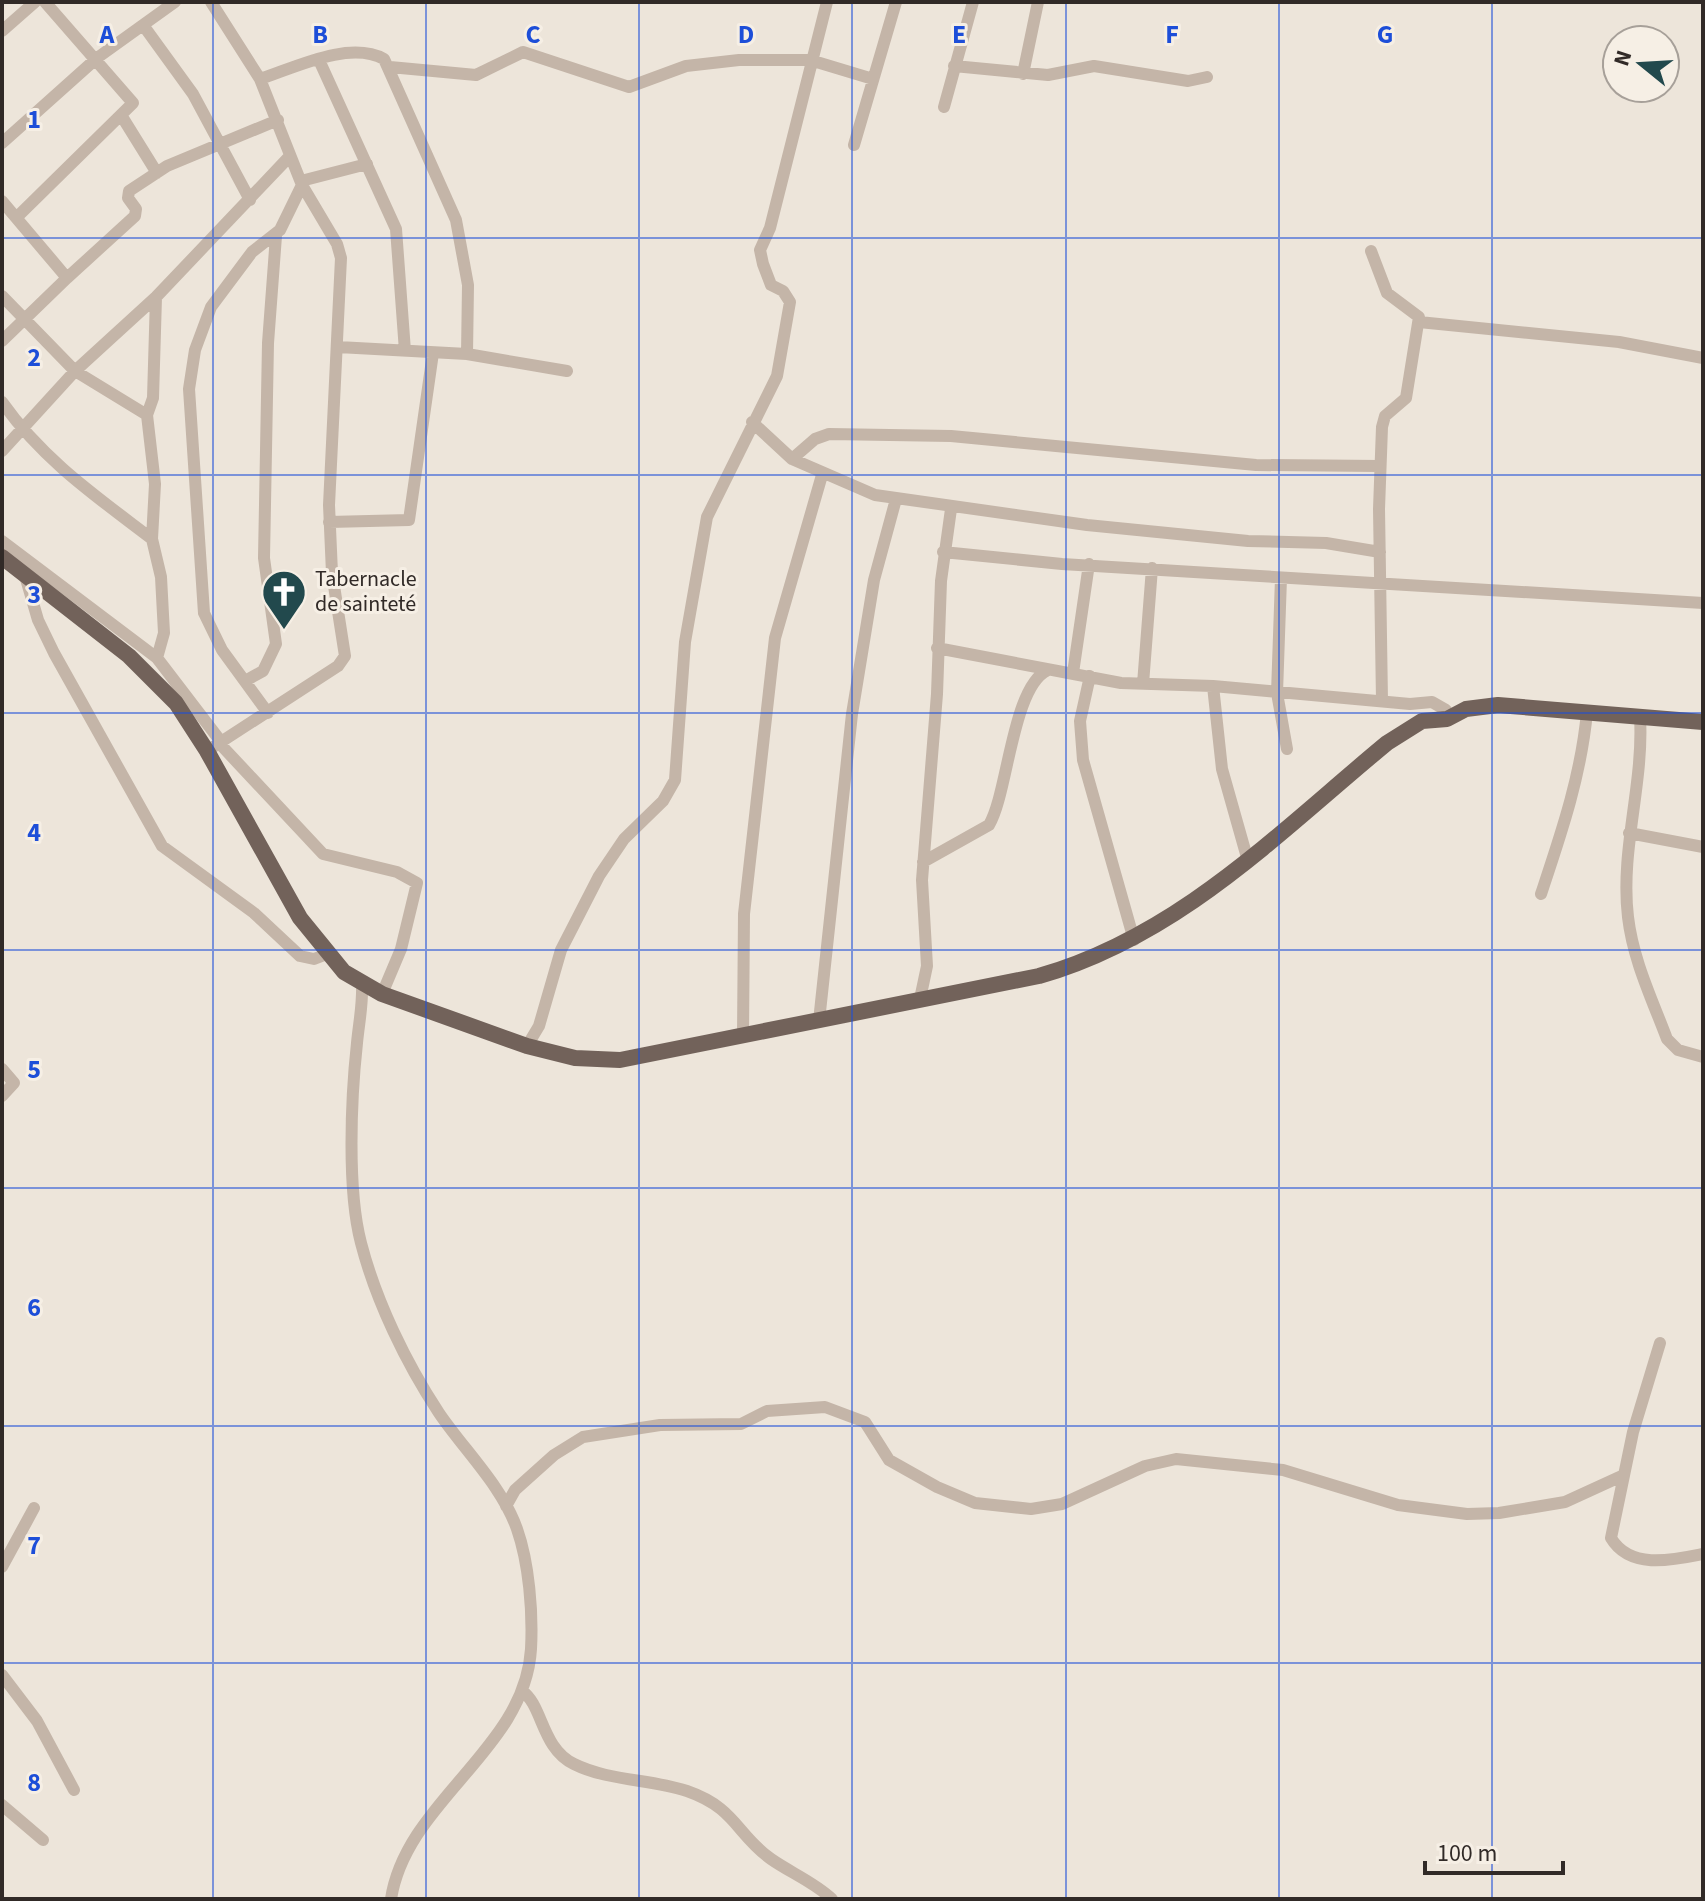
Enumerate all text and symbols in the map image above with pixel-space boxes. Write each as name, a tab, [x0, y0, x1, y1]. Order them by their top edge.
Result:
text: A	[99, 16, 116, 53]
text: B	[312, 16, 328, 53]
text: C	[525, 16, 541, 53]
text: D	[738, 16, 754, 53]
text: E	[952, 16, 966, 53]
text: F	[1165, 16, 1179, 53]
text: G	[1377, 16, 1393, 53]
north arrow	[1601, 24, 1681, 104]
text: N	[1605, 46, 1640, 70]
text: 1	[27, 101, 41, 138]
text: 2	[27, 339, 41, 376]
place label: Tabernacle de sainteté	[315, 563, 417, 620]
church icon: Tabernacle de sainteté	[260, 568, 308, 631]
text: 3	[27, 576, 41, 613]
text: 4	[27, 814, 41, 851]
text: 5	[27, 1051, 41, 1088]
text: 6	[27, 1289, 41, 1326]
text: 7	[27, 1527, 41, 1564]
text: 8	[27, 1764, 41, 1801]
scale bar	[1425, 1825, 1563, 1875]
text: 100 m	[1437, 1836, 1497, 1871]

